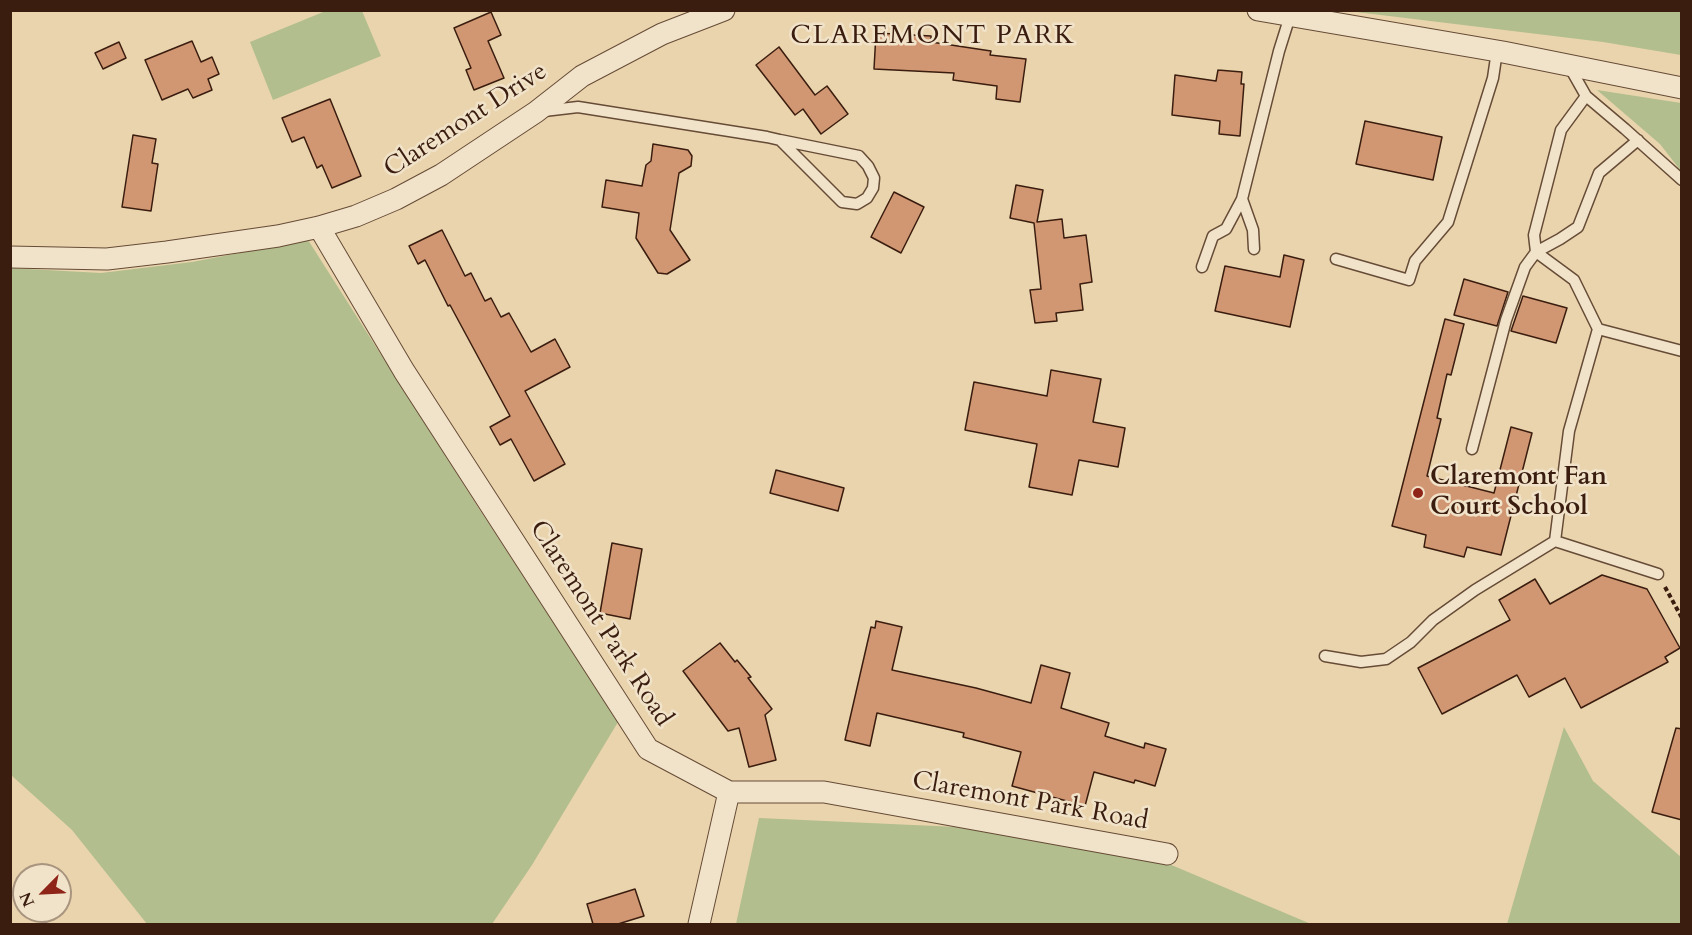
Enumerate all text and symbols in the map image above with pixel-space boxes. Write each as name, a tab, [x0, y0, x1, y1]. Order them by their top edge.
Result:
district label: CLAREMONT PARK	[790, 21, 1076, 53]
street label: Claremont Drive	[379, 57, 553, 185]
place label: Claremont Fan Court School	[1430, 462, 1607, 524]
marker: Claremont Fan Court School	[1411, 486, 1425, 500]
street label: Claremont Park Road	[522, 515, 678, 733]
street label: Claremont Park Road	[910, 766, 1150, 838]
north arrow	[12, 863, 72, 923]
text: N	[15, 889, 40, 910]

